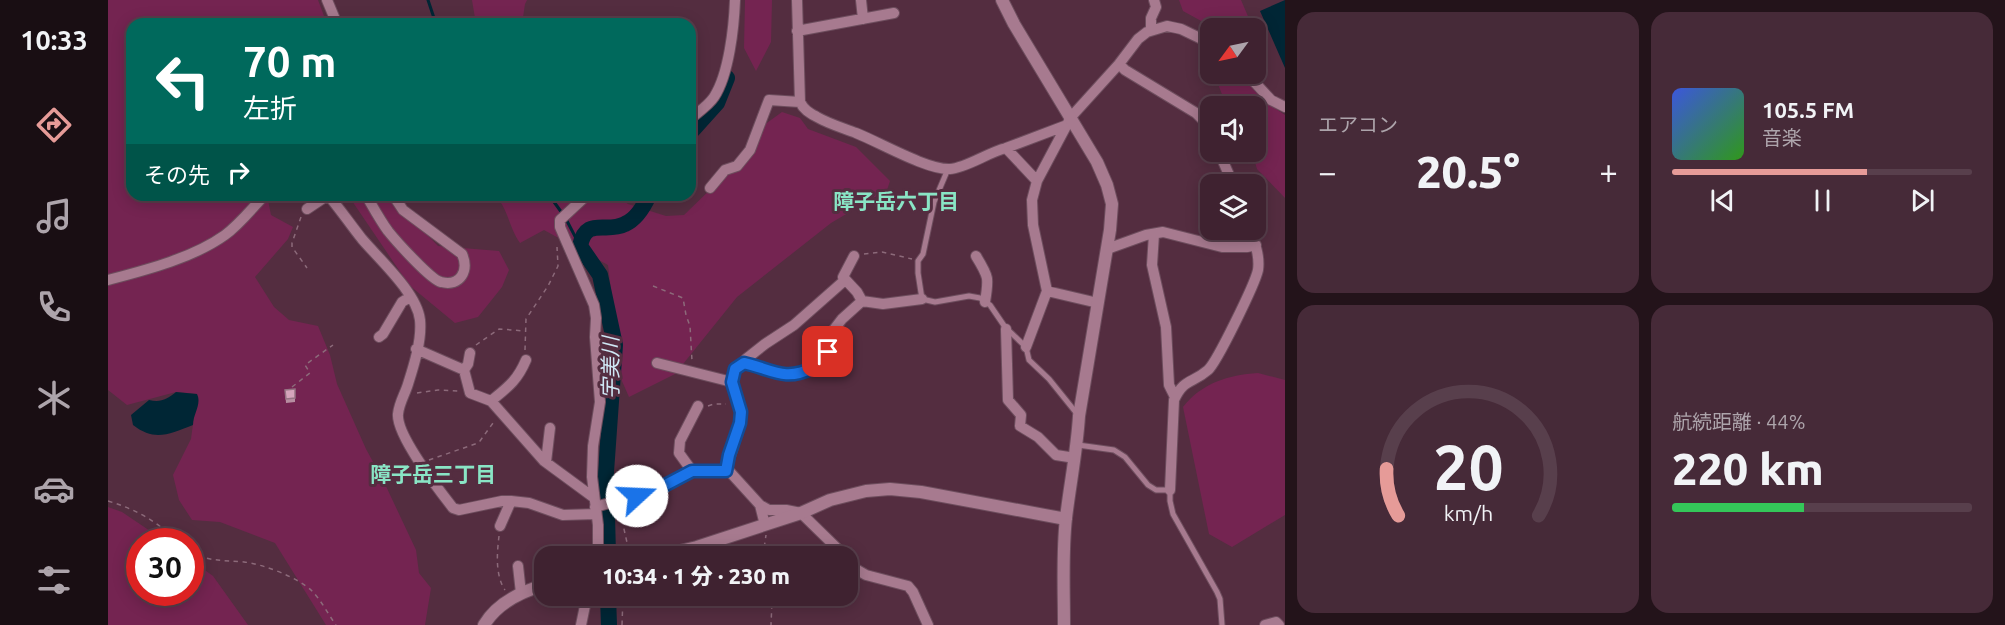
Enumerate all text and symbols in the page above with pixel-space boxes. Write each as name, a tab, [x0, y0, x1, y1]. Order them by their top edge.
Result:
north arrow	[1200, 18, 1266, 84]
map controls	[1200, 18, 1266, 240]
text: 10:33	[20, 25, 88, 55]
text: 70 m	[243, 38, 337, 85]
icon: left	[144, 42, 222, 120]
text: 左折	[243, 93, 297, 123]
button: sound	[1200, 96, 1266, 162]
text: 105.5 FM	[1762, 97, 1854, 122]
icon: directions	[33, 104, 75, 146]
text: エアコン	[1318, 113, 1398, 136]
text: 音楽	[1762, 126, 1802, 149]
text: 20.5°	[1416, 146, 1520, 197]
text: −	[1318, 153, 1337, 190]
text: +	[1599, 153, 1618, 190]
icon: right	[222, 156, 255, 189]
text: その先	[144, 162, 210, 187]
button: layers	[1200, 174, 1266, 240]
icon: previous	[1706, 184, 1739, 217]
icon: pause	[1806, 184, 1839, 217]
icon: next	[1906, 184, 1939, 217]
district label: 障子岳六丁目	[833, 189, 959, 213]
icon: music	[33, 195, 75, 237]
icon: phone	[33, 286, 75, 328]
pin	[802, 326, 853, 377]
water label: 宇美川	[598, 335, 622, 400]
icon: arrive	[811, 335, 844, 368]
icon: climate	[33, 377, 75, 419]
text: 航続距離 · 44%	[1672, 410, 1805, 433]
text: 20	[1433, 432, 1503, 502]
text: 220 km	[1672, 443, 1824, 494]
district label: 障子岳三丁目	[370, 462, 496, 486]
position arrow	[605, 464, 669, 528]
icon: car	[33, 468, 75, 510]
text: km/h	[1443, 501, 1493, 525]
speed limit sign: 30	[126, 528, 204, 606]
icon: filters	[33, 559, 75, 601]
text: 10:34 · 1 分 · 230 m	[602, 563, 790, 588]

